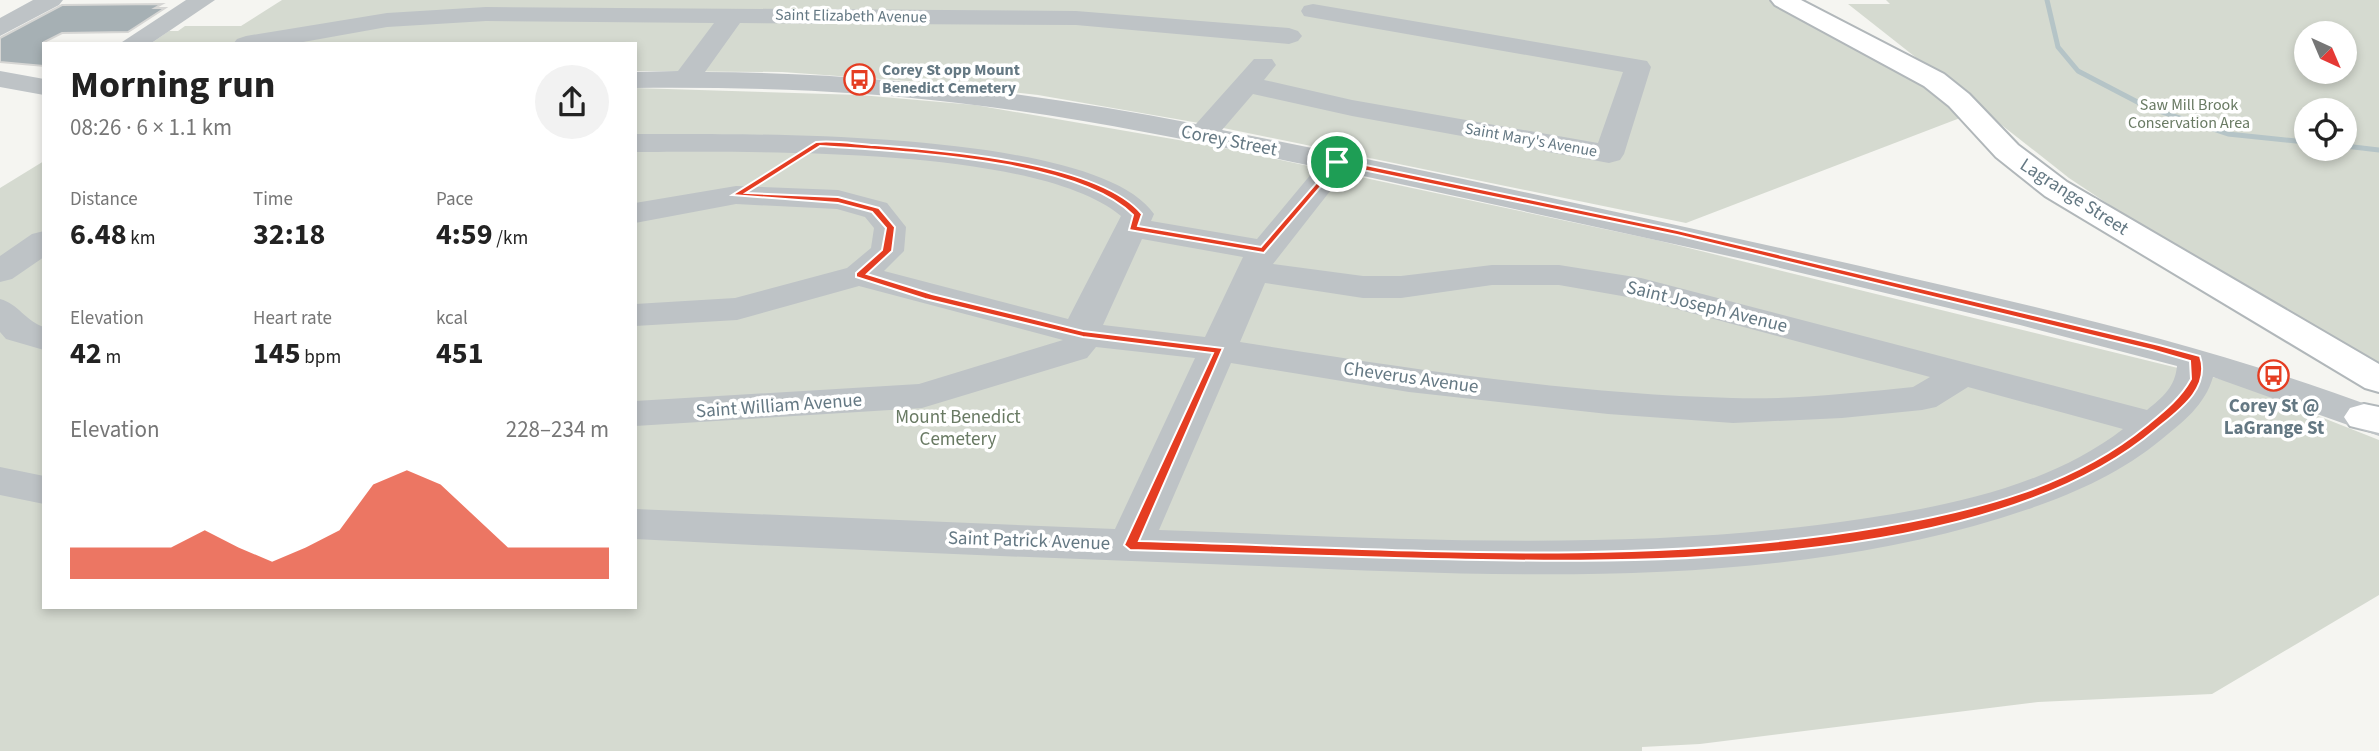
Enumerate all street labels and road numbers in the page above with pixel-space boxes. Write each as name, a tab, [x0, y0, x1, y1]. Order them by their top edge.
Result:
street label: Saint Elizabeth Avenue	[775, 4, 927, 28]
street label: Corey Street	[1179, 118, 1280, 164]
street label: Saint Mary's Avenue	[1463, 118, 1599, 162]
street label: Lagrange Street	[2014, 152, 2134, 243]
street label: Saint Joseph Avenue	[1624, 274, 1790, 340]
street label: Cheverus Avenue	[1342, 355, 1480, 401]
street label: Saint William Avenue	[695, 387, 863, 425]
street label: Saint Patrick Avenue	[947, 525, 1111, 557]

